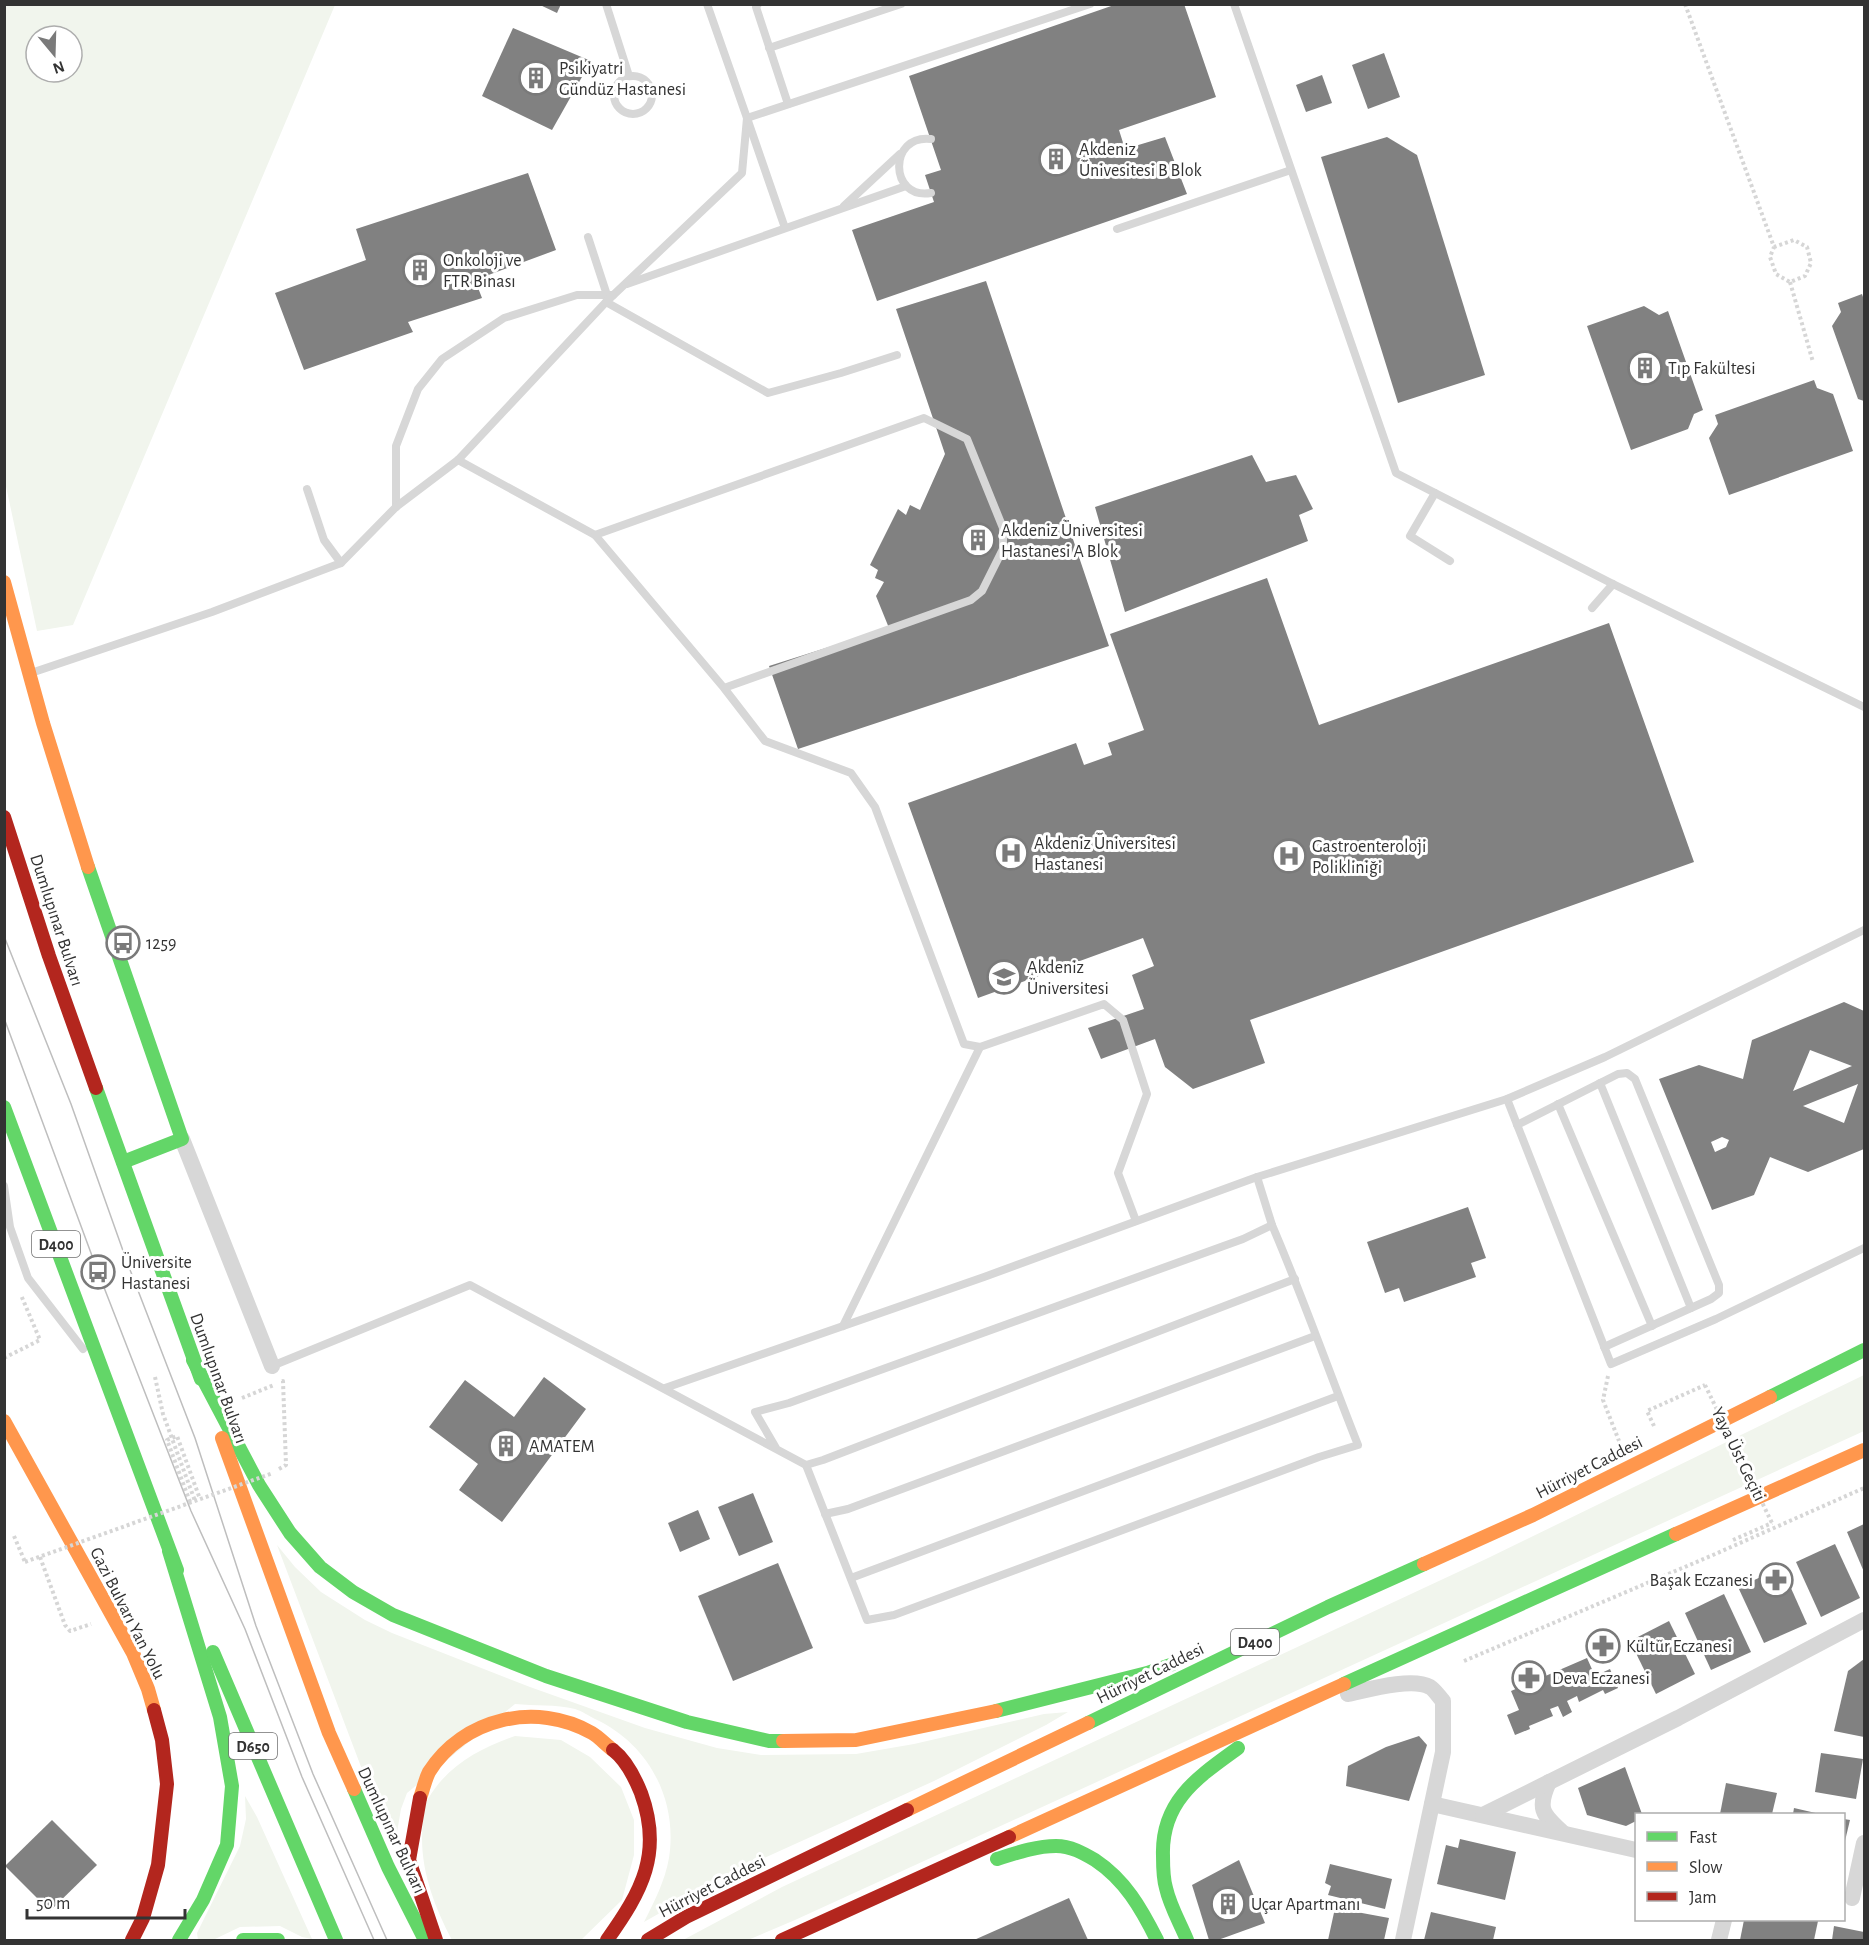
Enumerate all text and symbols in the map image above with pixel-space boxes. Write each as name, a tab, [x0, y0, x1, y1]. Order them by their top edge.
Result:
north arrow	[24, 24, 84, 84]
text: N	[51, 58, 66, 77]
building icon: Psikiyatri Gündüz Hastanesi	[518, 60, 554, 96]
place label: Psikiyatri Gündüz Hastanesi	[559, 60, 686, 99]
building icon: Akdeniz Ünivesitesi B Blok	[1038, 141, 1074, 177]
place label: Akdeniz Ünivesitesi B Blok	[1079, 141, 1203, 180]
building icon: Onkoloji ve FTR Binası	[402, 252, 438, 288]
place label: Onkoloji ve FTR Binası	[443, 252, 522, 291]
building icon: Tıp Fakültesi	[1627, 350, 1663, 386]
place label: Tıp Fakültesi	[1668, 360, 1756, 378]
place label: Akdeniz Üniversitesi Hastanesi A Blok	[1001, 520, 1143, 561]
building icon: Akdeniz Üniversitesi Hastanesi A Blok	[960, 522, 996, 558]
place label: Akdeniz Üniversitesi Hastanesi	[1034, 833, 1176, 874]
hospital icon: Akdeniz Üniversitesi Hastanesi	[993, 835, 1029, 871]
hospital icon: Gastroenteroloji Polikliniği	[1271, 838, 1307, 874]
place label: Gastroenteroloji Polikliniği	[1312, 838, 1426, 877]
street label: Dumlupınar Bulvarı	[26, 852, 86, 988]
bus stop icon: 1259	[105, 925, 141, 961]
place label: 1259	[146, 935, 176, 953]
school or university icon: Akdeniz Üniversitesi	[986, 959, 1022, 995]
place label: Akdeniz Üniversitesi	[1027, 959, 1109, 998]
road number: D400	[32, 1231, 80, 1257]
place label: Üniversite Hastanesi	[121, 1252, 192, 1293]
bus stop icon: Üniversite Hastanesi	[80, 1254, 116, 1290]
street label: Dumlupınar Bulvarı	[186, 1311, 250, 1446]
street label: Yaya Üst Geçiti	[1708, 1404, 1770, 1504]
building icon: AMATEM	[488, 1428, 524, 1464]
street label: Hürriyet Caddesi	[1533, 1433, 1646, 1503]
place label: AMATEM	[529, 1438, 595, 1456]
street label: Gazi Bulvarı Yan Yolu	[86, 1545, 168, 1682]
pharmacy icon: Başak Eczanesi	[1758, 1562, 1794, 1598]
place label: Başak Eczanesi	[1650, 1572, 1753, 1590]
pharmacy icon: Kültür Eczanesi	[1585, 1628, 1621, 1664]
road number: D400	[1231, 1629, 1279, 1655]
place label: Kültür Eczanesi	[1626, 1638, 1732, 1656]
street label: Hürriyet Caddesi	[1094, 1640, 1207, 1708]
pharmacy icon: Deva Eczanesi	[1511, 1660, 1547, 1696]
place label: Deva Eczanesi	[1552, 1670, 1650, 1688]
road number: D650	[229, 1733, 277, 1759]
street label: Dumlupınar Bulvarı	[354, 1764, 428, 1896]
legend	[1635, 1813, 1845, 1921]
text: Fast	[1689, 1829, 1717, 1847]
street label: Hürriyet Caddesi	[656, 1852, 769, 1922]
text: Slow	[1689, 1859, 1722, 1877]
scale bar	[27, 1882, 184, 1920]
building icon: Uçar Apartmanı	[1210, 1886, 1246, 1922]
text: Jam	[1689, 1889, 1717, 1907]
text: 50 m	[36, 1895, 70, 1913]
place label: Uçar Apartmanı	[1251, 1896, 1360, 1914]

